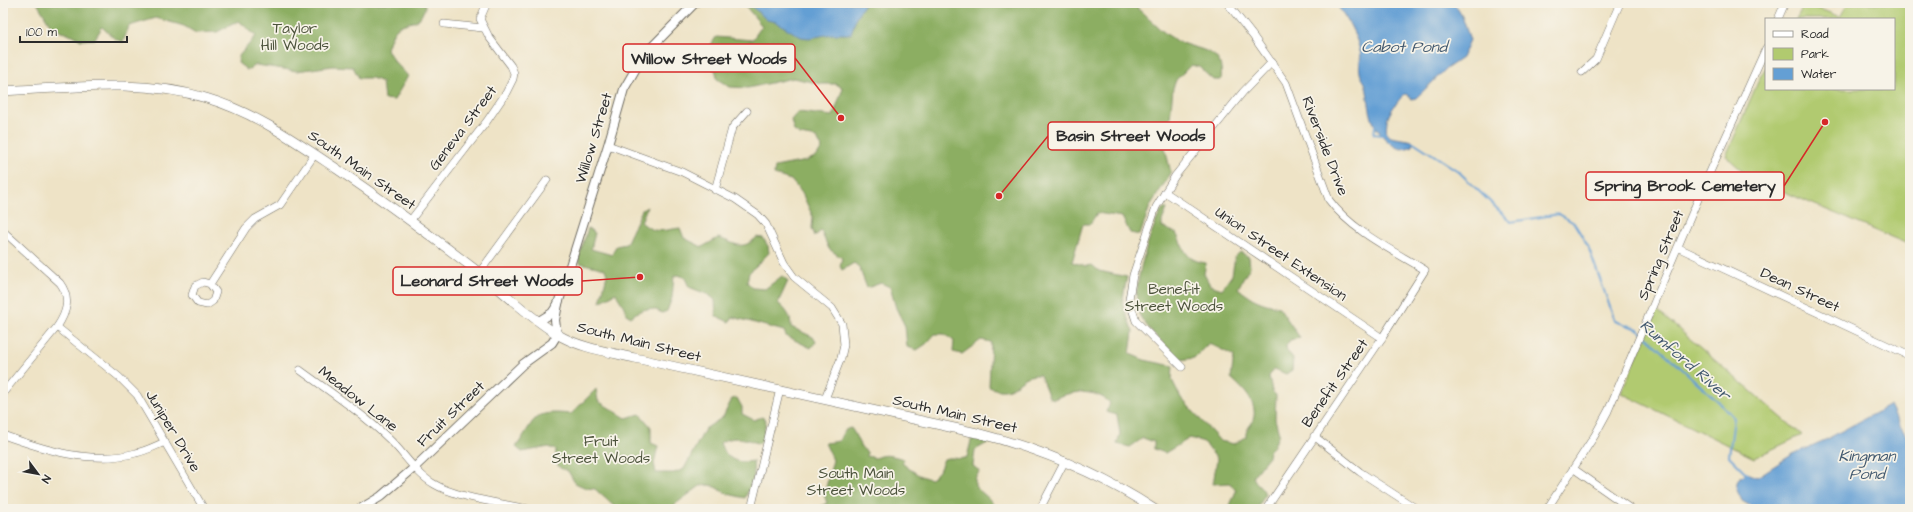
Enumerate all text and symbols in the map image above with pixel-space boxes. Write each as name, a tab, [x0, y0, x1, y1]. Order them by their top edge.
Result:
scale bar	[20, 18, 127, 44]
park label: Taylor Hill Woods	[261, 18, 330, 56]
legend	[1765, 18, 1895, 90]
text: 100 m	[26, 24, 57, 41]
text: Road	[1801, 26, 1829, 43]
water label: Cabot Pond	[1361, 36, 1450, 58]
callout: Willow Street Woods	[623, 44, 795, 72]
text: Park	[1801, 46, 1829, 63]
text: Willow Street Woods	[630, 48, 787, 70]
text: Water	[1801, 66, 1837, 83]
street label: Geneva Street	[424, 81, 502, 175]
street label: Willow Street	[570, 90, 618, 186]
street label: Riverside Drive	[1296, 93, 1354, 199]
callout: Basin Street Woods	[1048, 122, 1214, 150]
street label: South Main Street	[304, 125, 420, 215]
text: Basin Street Woods	[1056, 125, 1206, 147]
callout: Spring Brook Cemetery	[1586, 172, 1784, 200]
text: Spring Brook Cemetery	[1593, 175, 1776, 199]
street label: Union Street Extension	[1211, 202, 1352, 307]
street label: Spring Street	[1633, 207, 1690, 304]
street label: Dean Street	[1757, 262, 1843, 318]
callout: Leonard Street Woods	[393, 267, 582, 295]
text: Leonard Street Woods	[400, 270, 574, 292]
park label: Benefit Street Woods	[1125, 279, 1224, 317]
water label: Rumford River	[1635, 314, 1737, 407]
street label: South Main Street	[575, 316, 703, 368]
street label: Benefit Street	[1297, 334, 1373, 432]
street label: Meadow Lane	[314, 361, 402, 437]
street label: Fruit Street	[412, 376, 490, 452]
street label: Juniper Drive	[140, 386, 206, 476]
street label: South Main Street	[891, 389, 1019, 439]
park label: Fruit Street Woods	[552, 431, 651, 469]
water label: Kingman Pond	[1839, 445, 1897, 485]
north arrow	[18, 454, 58, 494]
park label: South Main Street Woods	[807, 463, 906, 501]
text: N	[38, 472, 54, 486]

